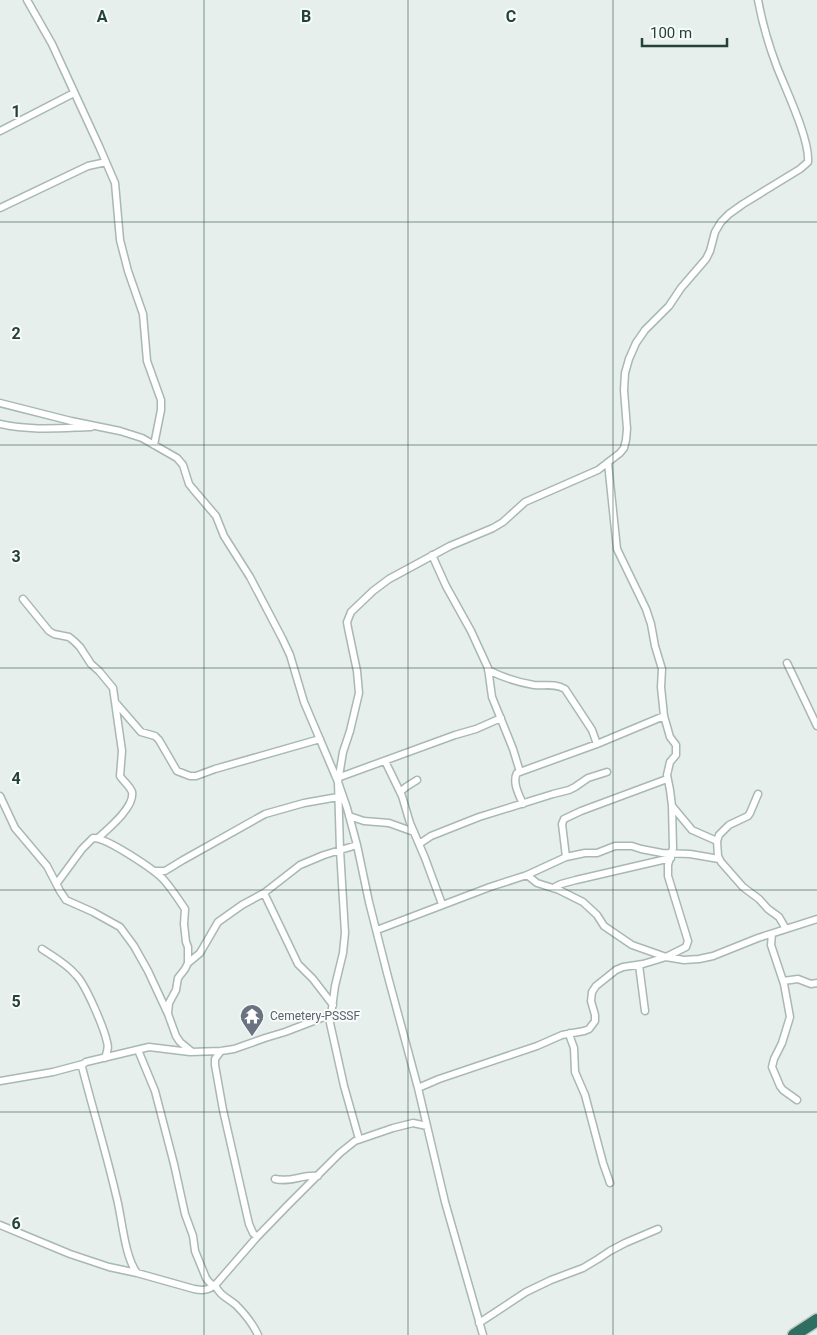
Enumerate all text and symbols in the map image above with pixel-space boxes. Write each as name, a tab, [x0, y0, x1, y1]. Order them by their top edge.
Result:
text: A	[97, 7, 108, 26]
text: B	[301, 7, 311, 26]
text: C	[506, 7, 516, 26]
scale bar	[642, 15, 727, 47]
text: 100 m	[650, 24, 692, 42]
text: 1	[11, 102, 21, 121]
text: 2	[11, 324, 21, 343]
text: 3	[11, 547, 21, 566]
text: 4	[11, 769, 21, 788]
text: 5	[11, 992, 21, 1011]
temple icon: Cemetery-PSSSF	[239, 1003, 265, 1037]
place label: Cemetery-PSSSF	[270, 1009, 360, 1023]
text: 6	[11, 1214, 21, 1233]

